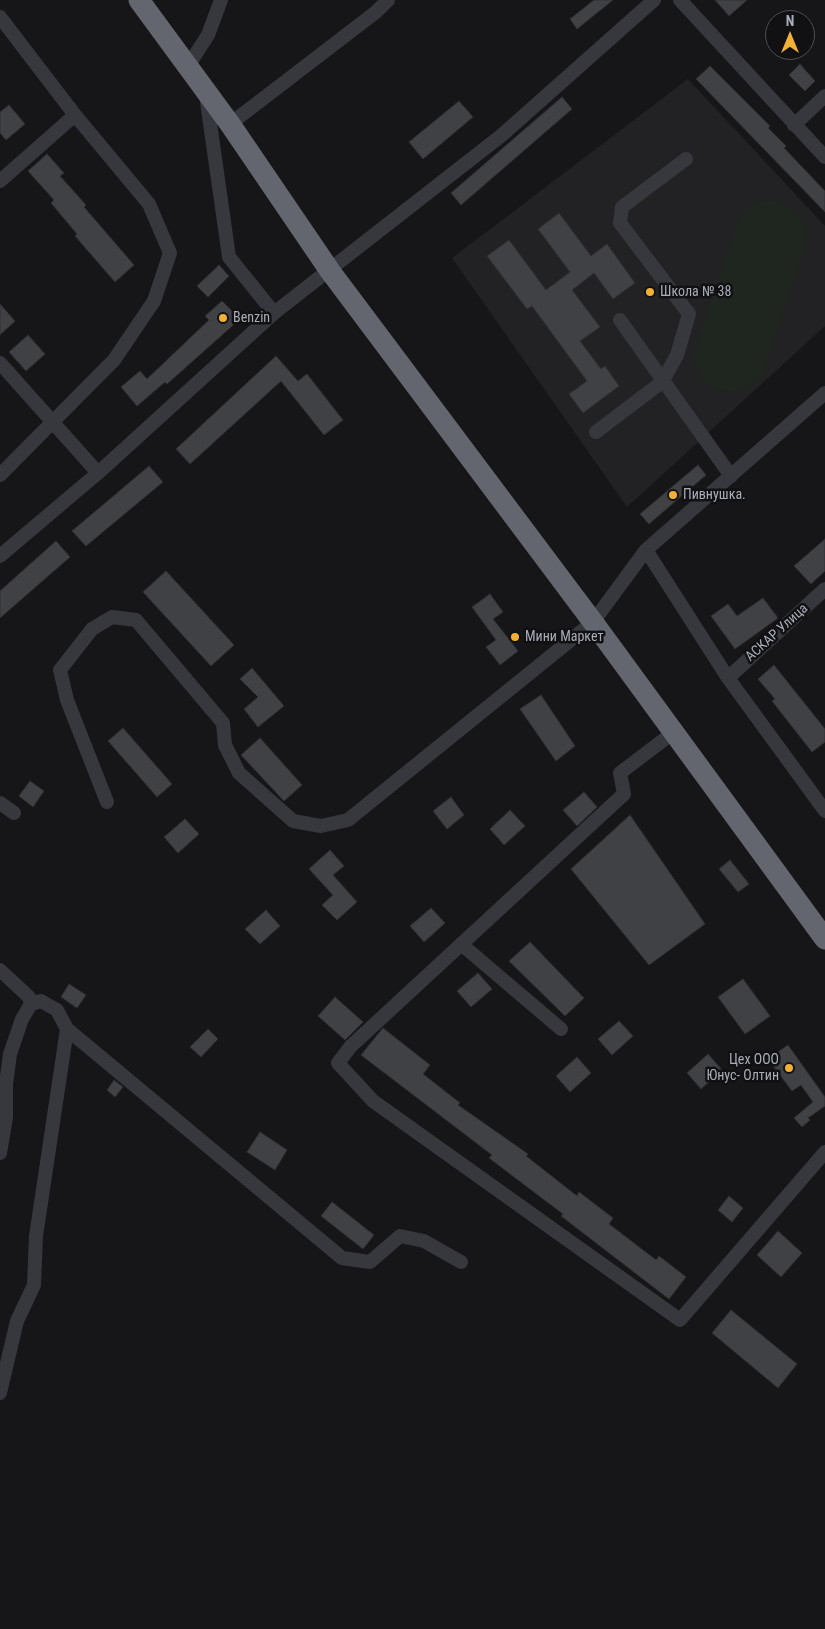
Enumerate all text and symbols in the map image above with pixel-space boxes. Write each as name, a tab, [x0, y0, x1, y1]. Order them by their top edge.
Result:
north arrow	[765, 10, 815, 60]
text: N	[786, 13, 794, 29]
place label: Школа № 38	[660, 284, 731, 300]
marker: Школа № 38	[644, 286, 656, 298]
place label: Benzin	[233, 310, 270, 326]
marker: Benzin	[217, 312, 229, 324]
place label: Пивнушка.	[683, 487, 746, 503]
marker: Пивнушка.	[667, 489, 679, 501]
street label: АСКАР Улица	[742, 601, 812, 665]
place label: Мини Маркет	[525, 629, 603, 645]
marker: Мини Маркет	[509, 631, 521, 643]
place label: Цех ООО Юнус- Олтин	[706, 1052, 779, 1084]
marker: Цех ООО Юнус- Олтин	[783, 1062, 795, 1074]

